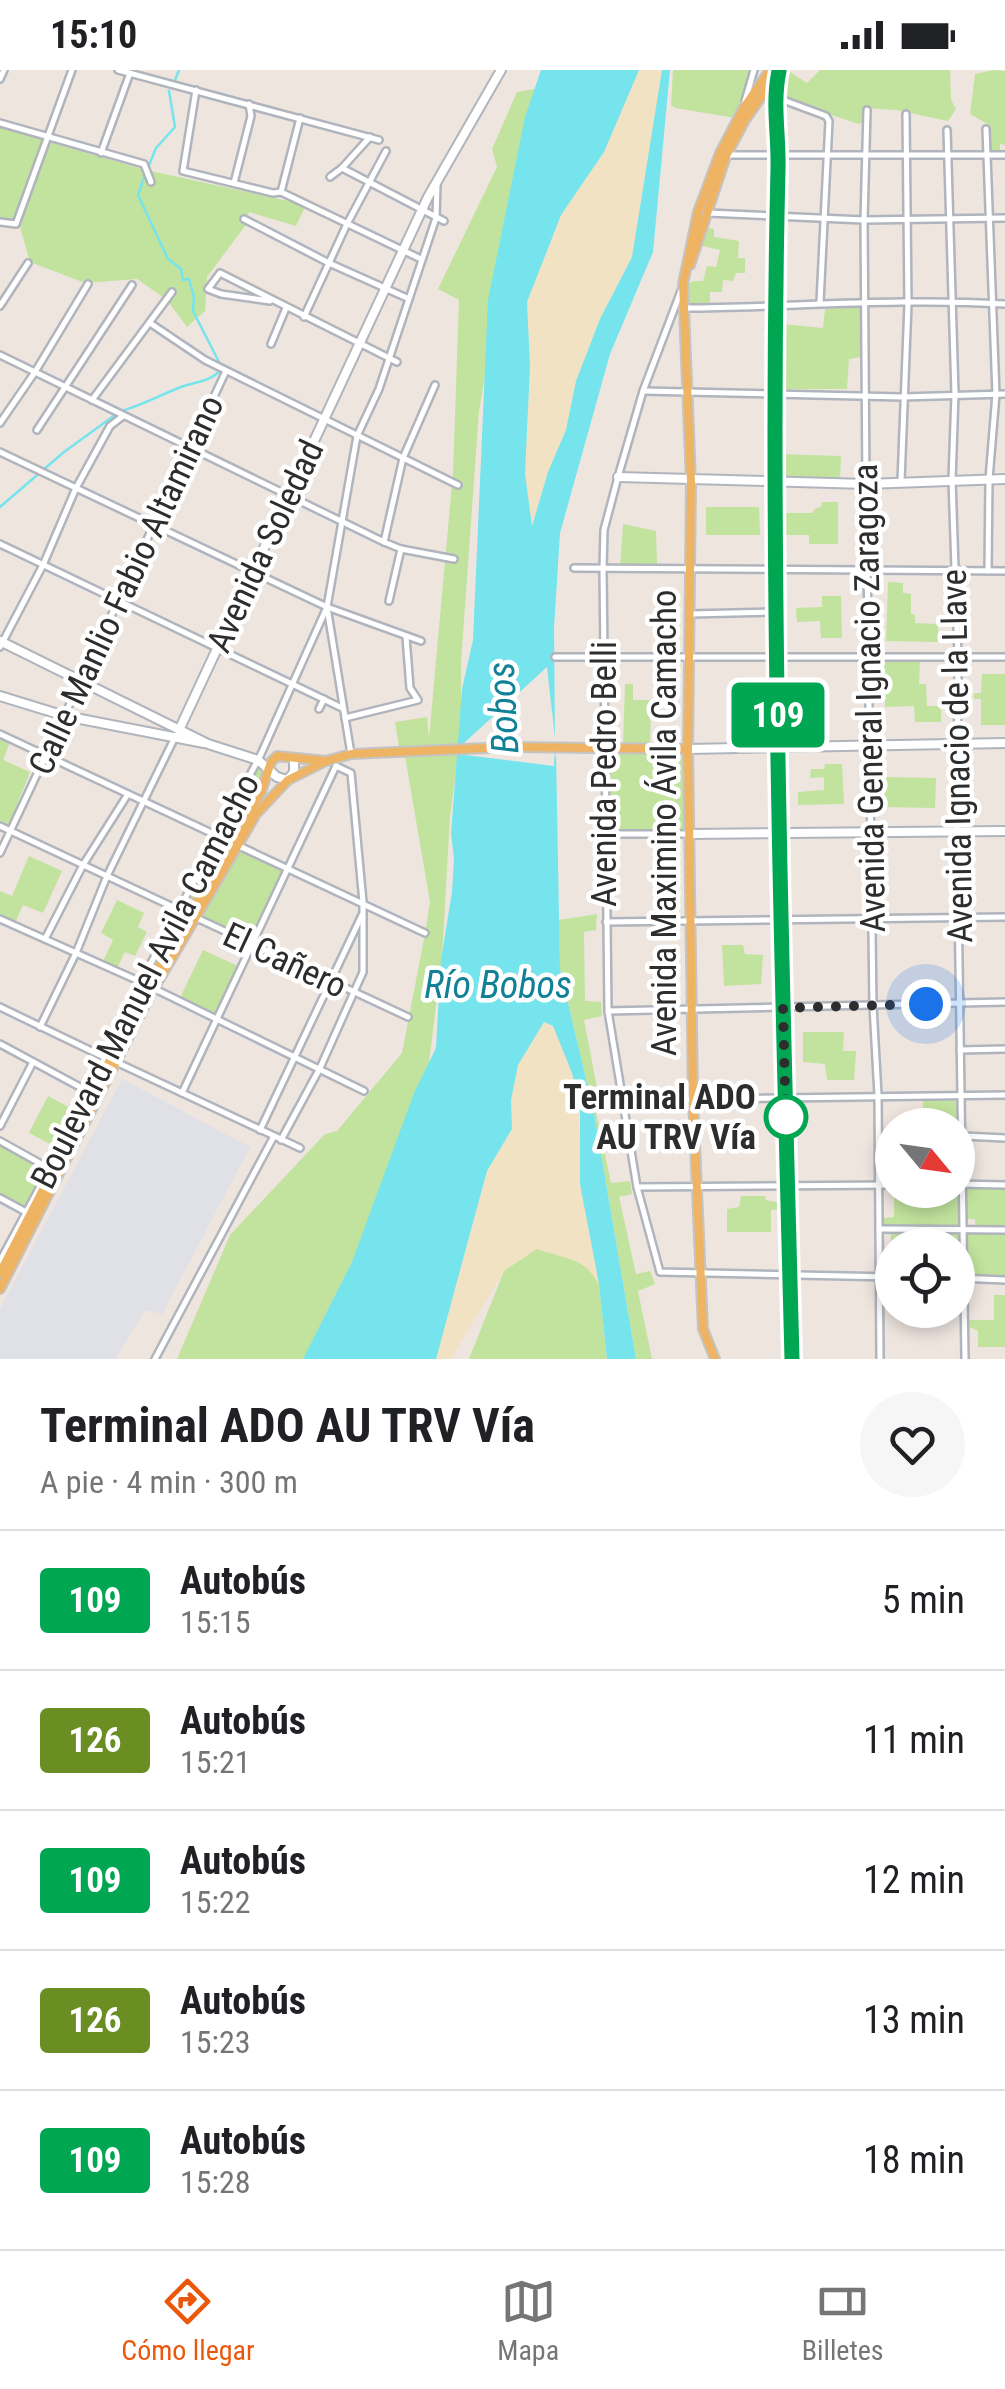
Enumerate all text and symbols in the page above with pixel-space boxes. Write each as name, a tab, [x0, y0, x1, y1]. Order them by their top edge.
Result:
text: 15:10	[50, 13, 137, 57]
street label: Calle Manlio Fabio Altamirano	[20, 389, 232, 781]
street label: Avenida Soledad	[198, 434, 332, 659]
street label: Avenida General Ignacio Zaragoza	[845, 463, 894, 933]
street label: Avenida Ignacio de la Llave	[934, 569, 981, 943]
street label: Avenida Maximino Ávila Camacho	[644, 590, 685, 1056]
street label: Avenida Pedro Belli	[584, 641, 625, 907]
water label: Bobos	[479, 661, 527, 755]
line badge: 109	[720, 682, 836, 748]
text: 109	[751, 695, 805, 736]
street label: Boulevard Manuel Avila Camacho	[23, 767, 268, 1196]
street label: El Cañero	[217, 914, 353, 1007]
water label: Río Bobos	[424, 963, 572, 1007]
your location	[901, 979, 951, 1029]
place label: Terminal ADO AU TRV Vía	[563, 1077, 756, 1158]
marker: Terminal ADO AU TRV Vía	[765, 1096, 807, 1138]
north arrow	[875, 1108, 975, 1208]
map controls	[875, 1108, 975, 1328]
button: locate	[875, 1228, 975, 1328]
button: heart	[860, 1392, 965, 1497]
text: Terminal ADO AU TRV Vía	[40, 1397, 535, 1454]
text: A pie · 4 min · 300 m	[40, 1463, 298, 1501]
text: Autobús	[180, 1559, 306, 1603]
text: 5 min	[882, 1578, 965, 1622]
text: 109	[68, 1580, 122, 1621]
text: 15:15	[180, 1603, 251, 1641]
text: Autobús	[180, 1699, 306, 1743]
text: 11 min	[863, 1718, 965, 1762]
text: 126	[68, 1720, 122, 1761]
text: 15:21	[180, 1743, 251, 1781]
text: Autobús	[180, 1839, 306, 1883]
text: 12 min	[863, 1858, 965, 1902]
text: 109	[68, 1860, 122, 1901]
text: 15:22	[180, 1883, 251, 1921]
text: Autobús	[180, 1979, 306, 2023]
text: 13 min	[863, 1998, 965, 2042]
text: 126	[68, 2000, 122, 2041]
text: 15:23	[180, 2023, 251, 2061]
text: Autobús	[180, 2119, 306, 2163]
text: 18 min	[863, 2138, 965, 2182]
text: 109	[68, 2140, 122, 2181]
text: 15:28	[180, 2163, 251, 2201]
tab: Cómo llegar	[121, 2274, 255, 2367]
tab: Mapa	[497, 2274, 559, 2367]
tab: Billetes	[802, 2274, 884, 2367]

